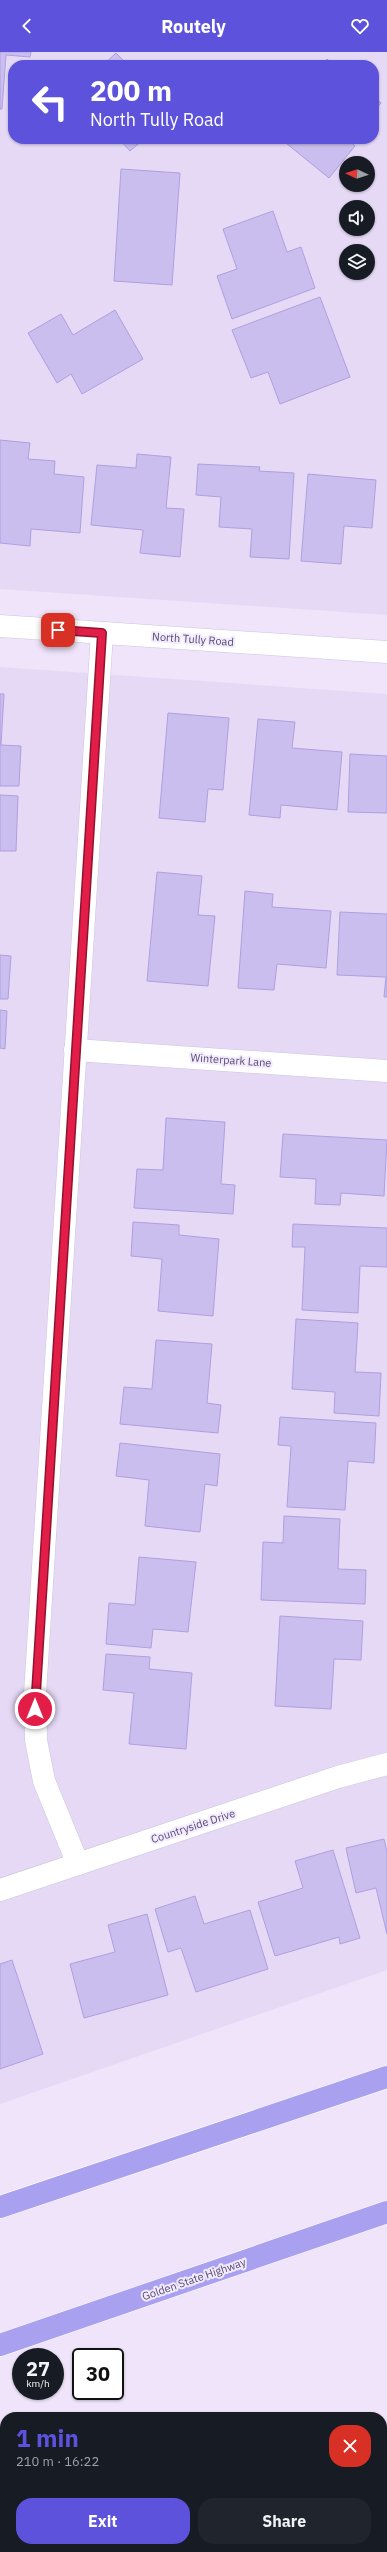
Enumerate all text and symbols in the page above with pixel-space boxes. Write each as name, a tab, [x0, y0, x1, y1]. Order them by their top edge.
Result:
icon: back	[16, 15, 38, 37]
text: Routely	[161, 15, 226, 38]
icon: heart	[349, 15, 371, 37]
text: 200 m	[90, 72, 172, 109]
icon: left	[24, 76, 76, 128]
text: North Tully Road	[90, 108, 224, 131]
north arrow	[339, 156, 375, 192]
map controls	[339, 156, 375, 280]
button: sound	[339, 200, 375, 236]
button: layers	[339, 244, 375, 280]
pin	[41, 613, 75, 647]
icon: arrive	[47, 619, 69, 641]
street label: North Tully Road	[152, 629, 234, 649]
street label: Winterpark Lane	[190, 1050, 272, 1070]
position arrow	[14, 1688, 56, 1730]
street label: Countryside Drive	[149, 1806, 237, 1846]
street label: Golden State Highway	[140, 2255, 248, 2303]
speed limit sign: 30	[72, 2348, 124, 2400]
text: 27	[26, 2355, 50, 2382]
text: km/h	[26, 2377, 50, 2390]
text: 1 min	[16, 2422, 79, 2454]
button: close	[329, 2425, 371, 2467]
text: 210 m · 16:22	[16, 2453, 99, 2470]
button: Exit	[16, 2498, 190, 2544]
button: Share	[198, 2498, 371, 2544]

